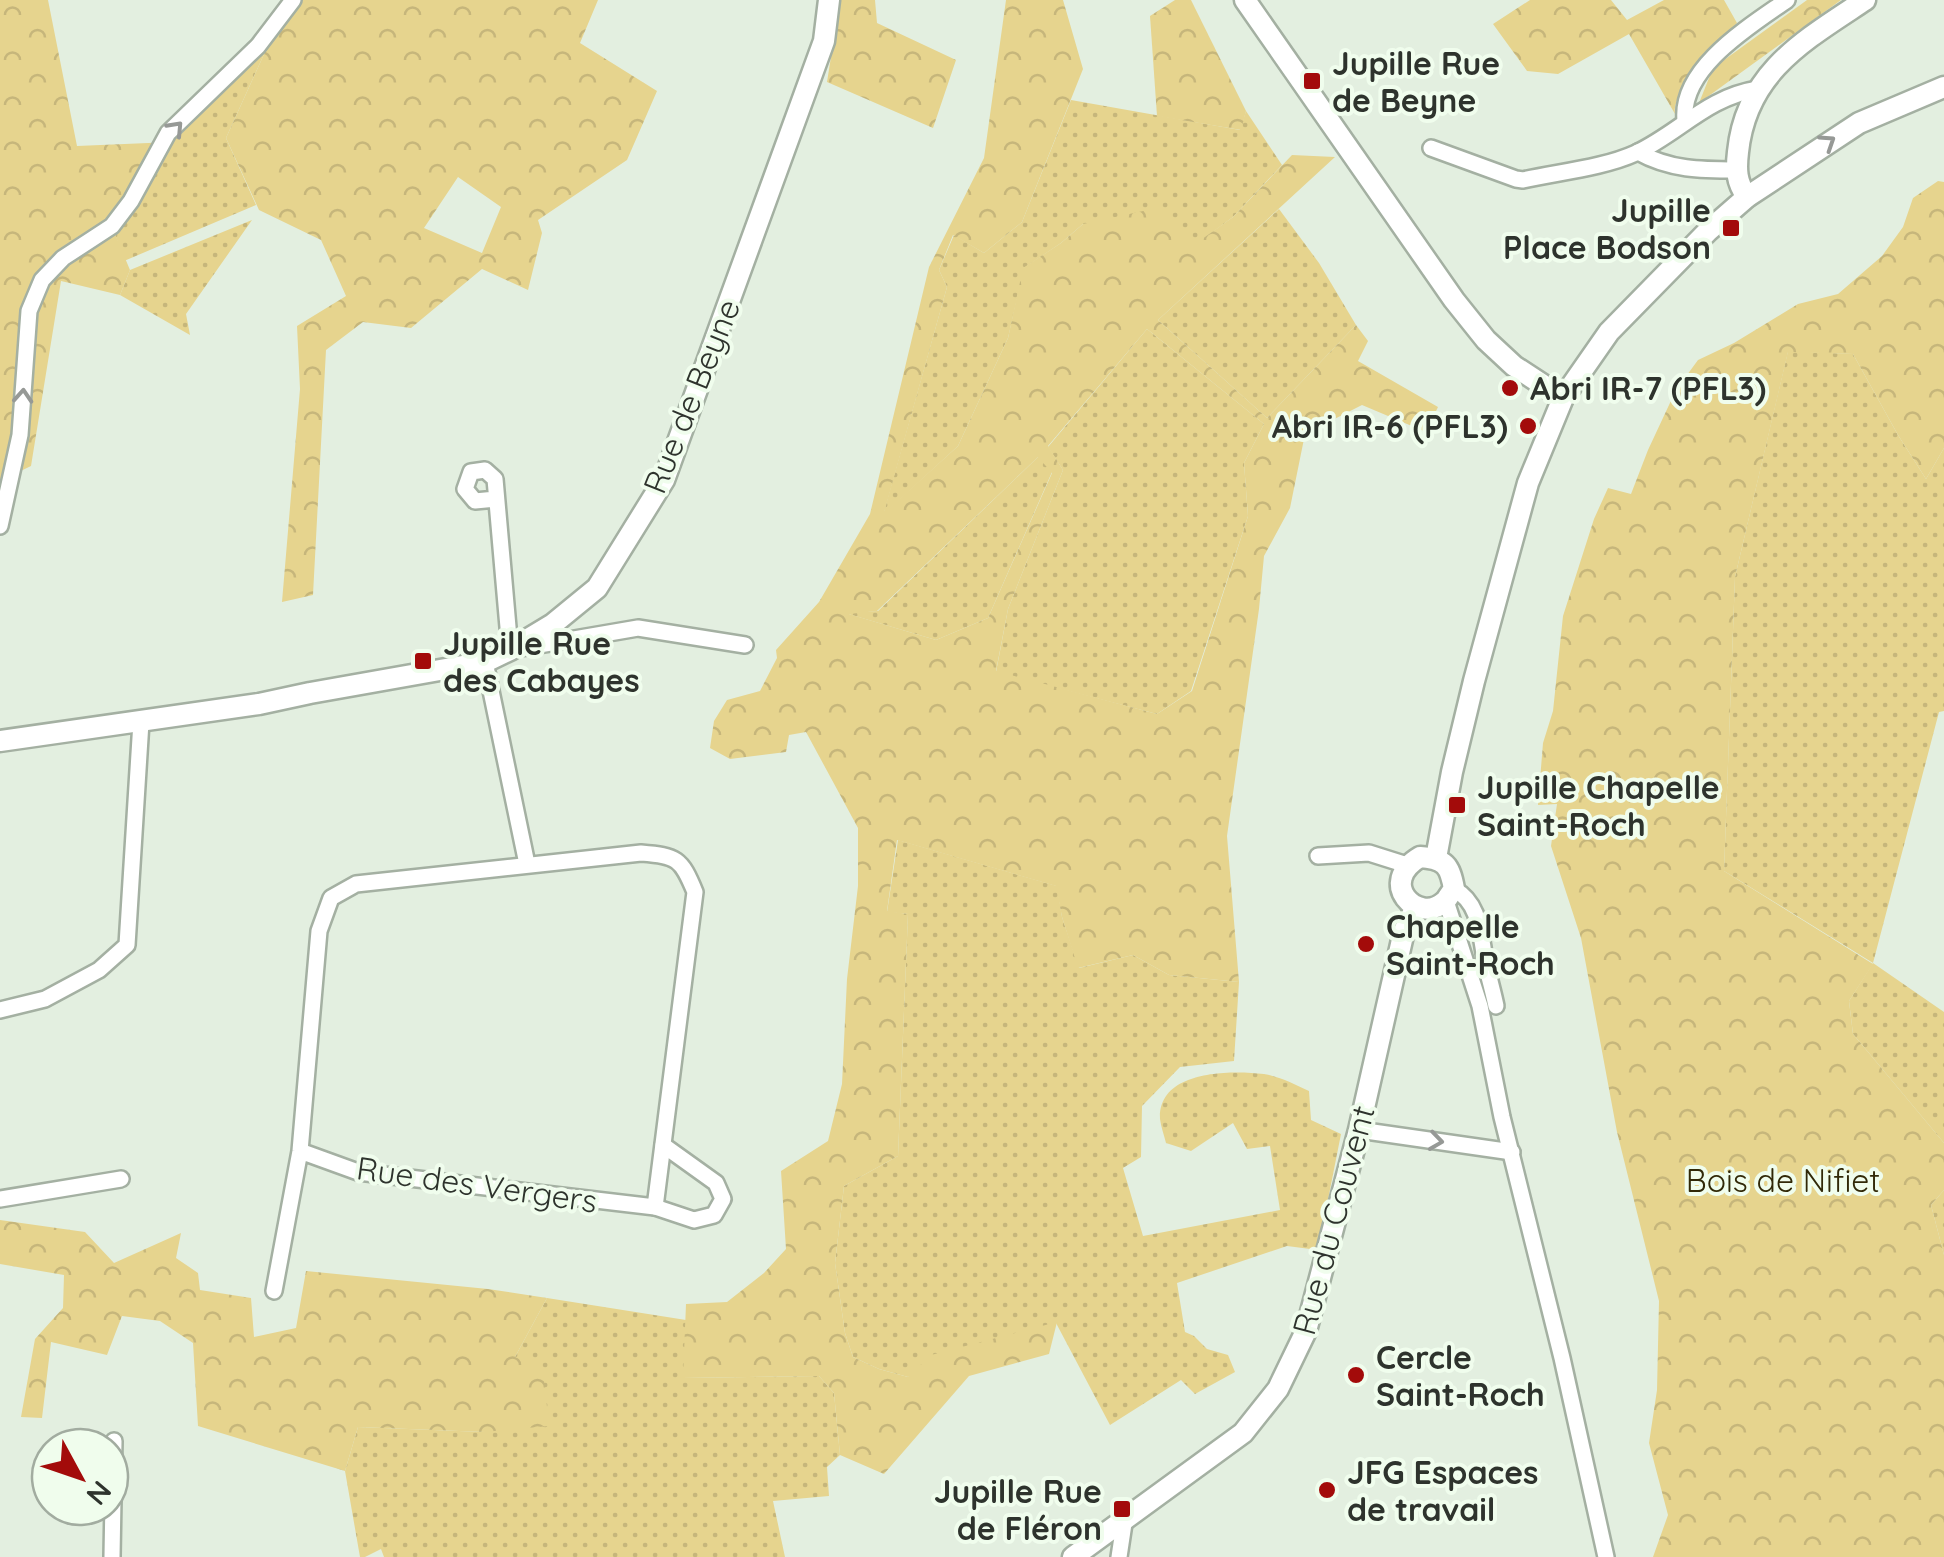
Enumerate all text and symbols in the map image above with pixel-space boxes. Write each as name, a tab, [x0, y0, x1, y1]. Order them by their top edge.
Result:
place label: Jupille Rue de Beyne	[1332, 43, 1500, 120]
marker: Jupille Rue de Beyne	[1301, 70, 1323, 92]
one-way arrow	[164, 121, 182, 140]
one-way arrow	[1817, 135, 1835, 154]
place label: Jupille Place Bodson	[1503, 190, 1711, 267]
marker: Jupille Place Bodson	[1720, 217, 1742, 239]
street label: Rue de Beyne	[634, 293, 748, 499]
place label: Abri IR-7 (PFL3)	[1530, 368, 1766, 408]
marker: Abri IR-7 (PFL3)	[1499, 377, 1521, 399]
one-way arrow	[12, 387, 33, 403]
place label: Abri IR-6 (PFL3)	[1272, 406, 1508, 446]
marker: Abri IR-6 (PFL3)	[1517, 415, 1539, 437]
place label: Jupille Rue des Cabayes	[443, 623, 640, 700]
marker: Jupille Rue des Cabayes	[412, 650, 434, 672]
place label: Jupille Chapelle Saint-Roch	[1477, 767, 1720, 844]
marker: Jupille Chapelle Saint-Roch	[1446, 794, 1468, 816]
place label: Chapelle Saint-Roch	[1386, 906, 1555, 983]
marker: Chapelle Saint-Roch	[1355, 933, 1377, 955]
street label: Rue du Couvent	[1283, 1101, 1383, 1339]
one-way arrow	[1428, 1129, 1444, 1150]
street label: Rue des Vergers	[354, 1147, 600, 1221]
park label: Bois de Nifiet	[1686, 1160, 1880, 1200]
place label: Cercle Saint-Roch	[1376, 1337, 1545, 1414]
marker: Cercle Saint-Roch	[1345, 1364, 1367, 1386]
north arrow	[30, 1427, 130, 1527]
place label: JFG Espaces de travail	[1347, 1452, 1538, 1529]
place label: Jupille Rue de Fléron	[934, 1471, 1102, 1548]
text: N	[80, 1474, 120, 1513]
marker: JFG Espaces de travail	[1316, 1479, 1338, 1501]
marker: Jupille Rue de Fléron	[1111, 1498, 1133, 1520]

